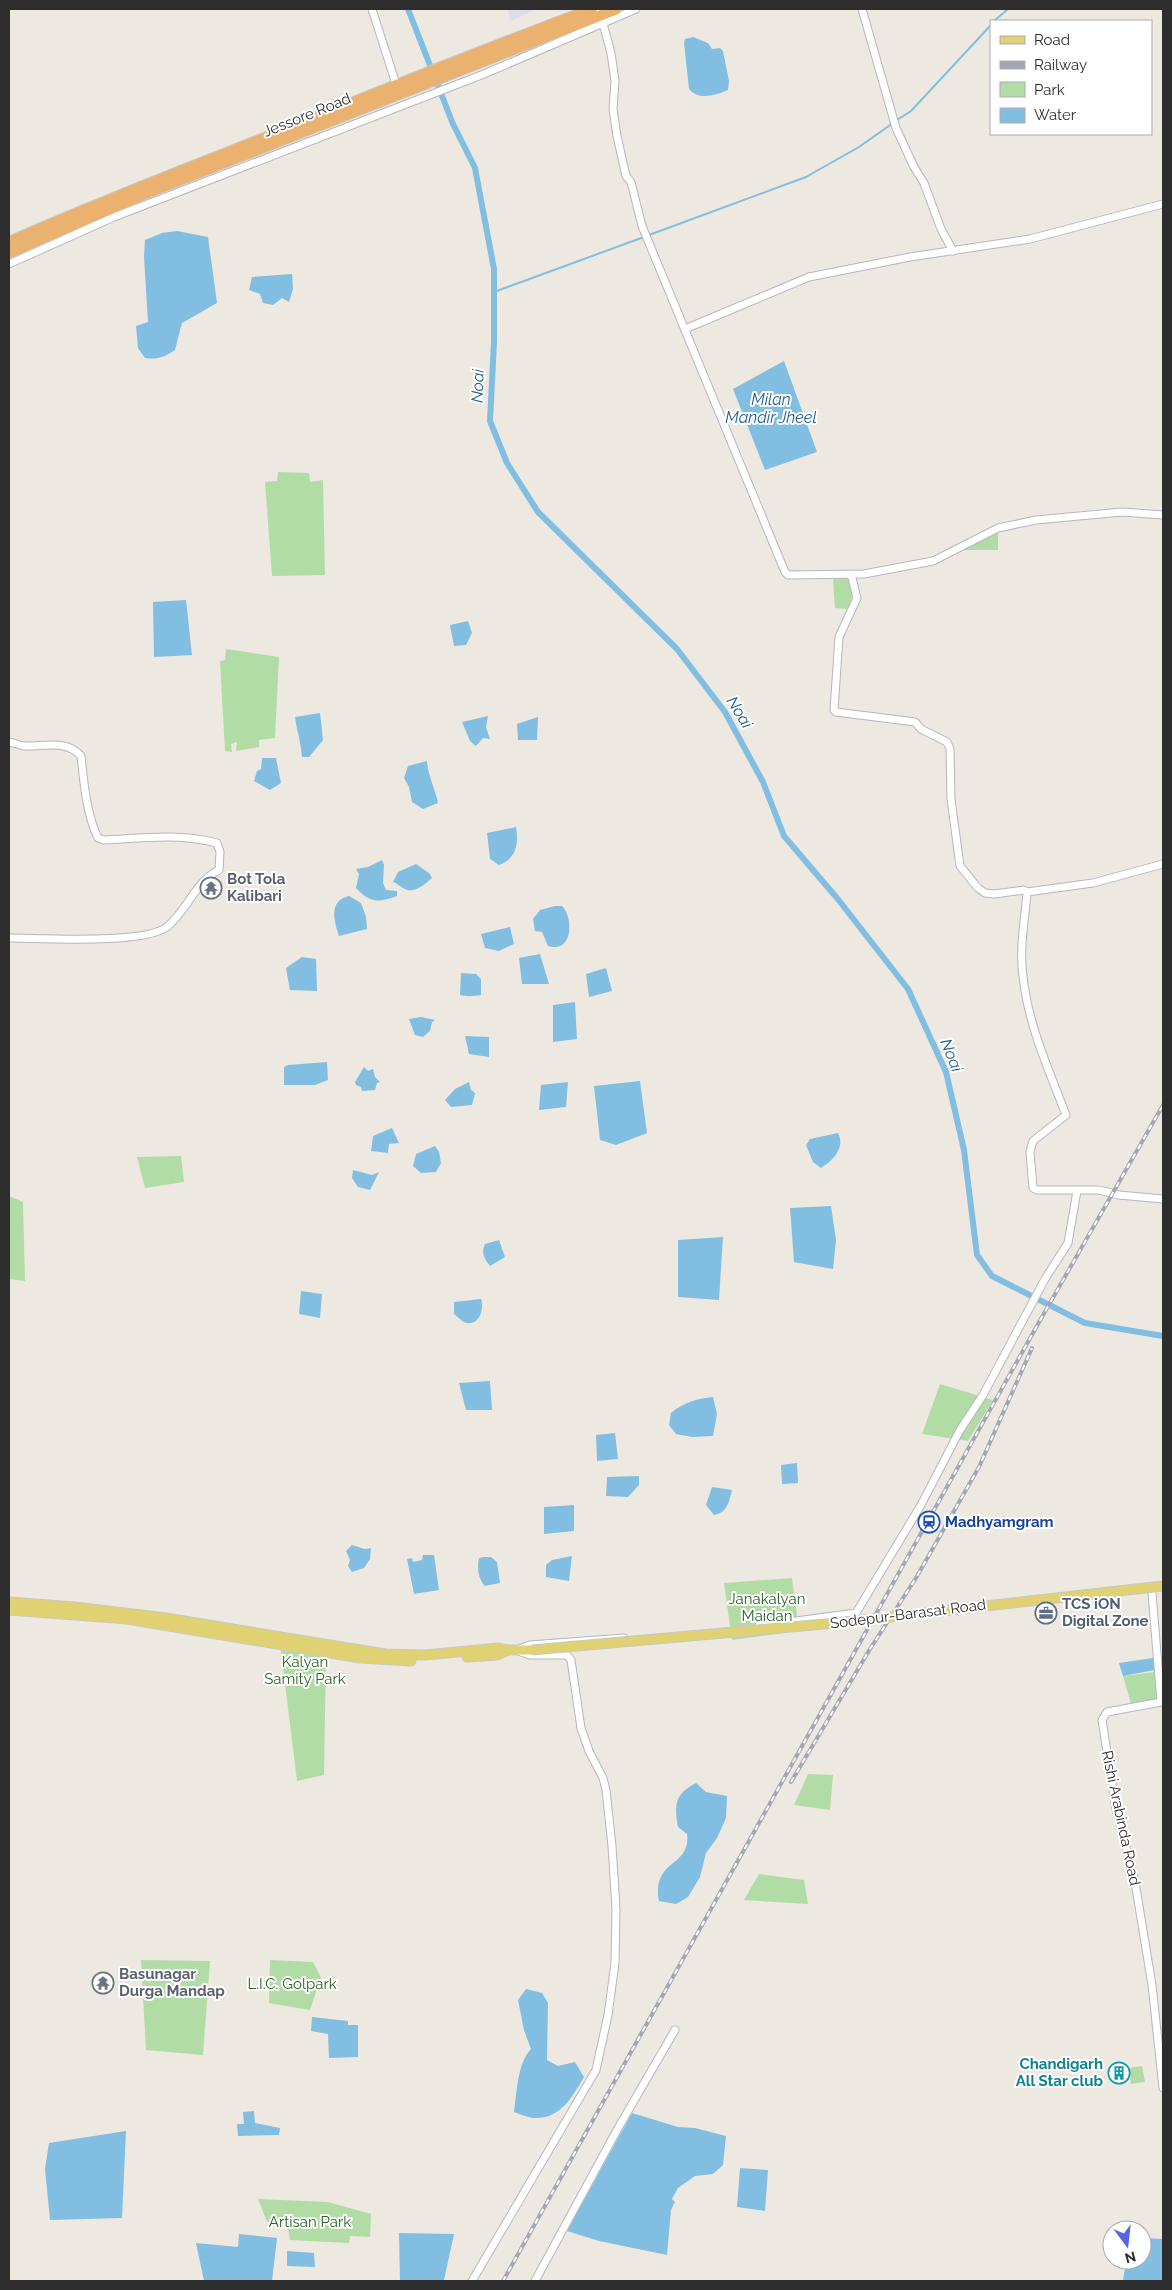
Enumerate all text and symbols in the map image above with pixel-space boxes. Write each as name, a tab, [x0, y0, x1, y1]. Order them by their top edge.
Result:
legend	[990, 20, 1152, 135]
text: Road	[1034, 31, 1070, 49]
text: Railway	[1034, 56, 1087, 74]
text: Park	[1034, 81, 1065, 99]
street label: Jessore Road	[261, 89, 353, 141]
text: Water	[1034, 106, 1077, 124]
water label: Noai	[467, 368, 488, 403]
water label: Milan Mandir Jheel	[725, 390, 817, 427]
water label: Noai	[723, 693, 757, 732]
place label: Bot Tola Kalibari	[227, 870, 286, 905]
temple icon: Bot Tola Kalibari	[199, 876, 223, 900]
water label: Noai	[936, 1036, 967, 1075]
station icon: Madhyamgram	[917, 1510, 941, 1534]
place label: Madhyamgram	[945, 1513, 1054, 1531]
park label: Janakalyan Maidan	[729, 1590, 805, 1625]
street label: Sodepur-Barasat Road	[829, 1595, 987, 1633]
place label: TCS iON Digital Zone	[1062, 1595, 1149, 1630]
office icon: TCS iON Digital Zone	[1034, 1601, 1058, 1625]
park label: Kalyan Samity Park	[264, 1653, 346, 1688]
street label: Rishi Arabinda Road	[1098, 1749, 1144, 1887]
place label: Basunagar Durga Mandap	[119, 1965, 225, 2000]
temple icon: Basunagar Durga Mandap	[91, 1971, 115, 1995]
park label: L.I.C. Golpark	[247, 1975, 337, 1993]
place label: Chandigarh All Star club	[1016, 2055, 1103, 2090]
building icon: Chandigarh All Star club	[1107, 2061, 1131, 2085]
park label: Artisan Park	[269, 2213, 351, 2231]
north arrow	[1102, 2220, 1152, 2270]
text: N	[1123, 2248, 1138, 2267]

